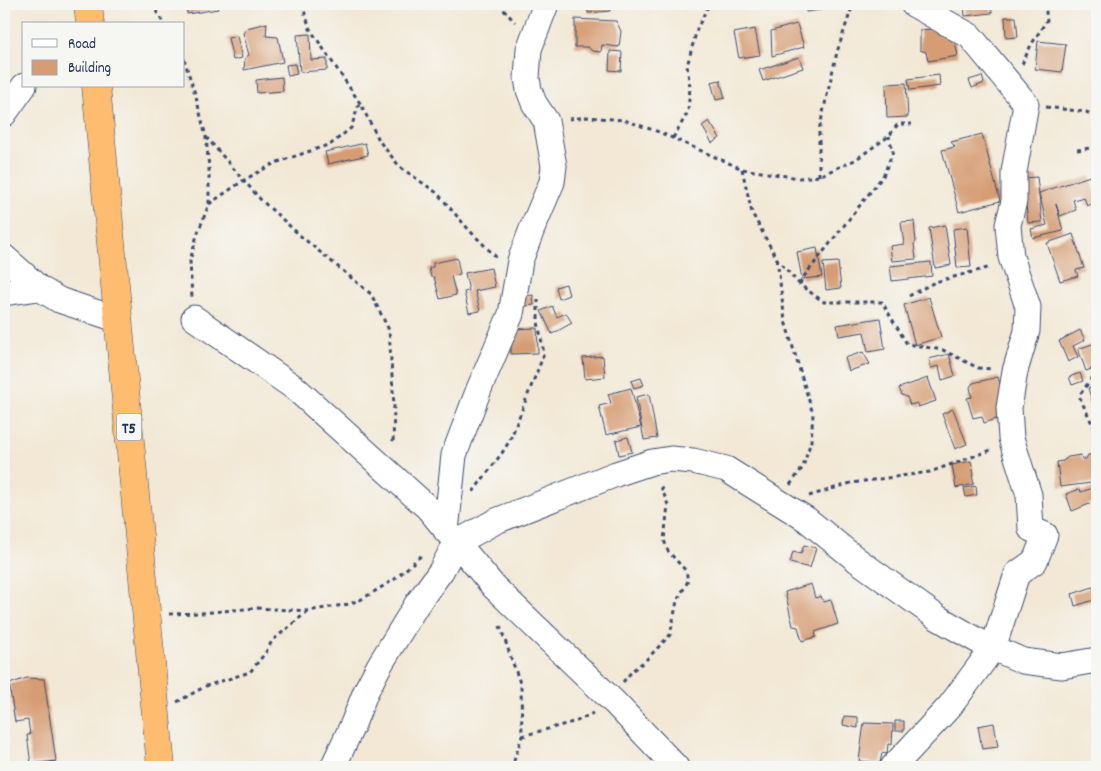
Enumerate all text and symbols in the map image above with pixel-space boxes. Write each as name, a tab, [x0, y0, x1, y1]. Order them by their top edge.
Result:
legend	[22, 22, 185, 88]
text: Road	[68, 34, 96, 56]
text: Building	[68, 58, 111, 80]
road number: T5	[116, 414, 142, 441]

